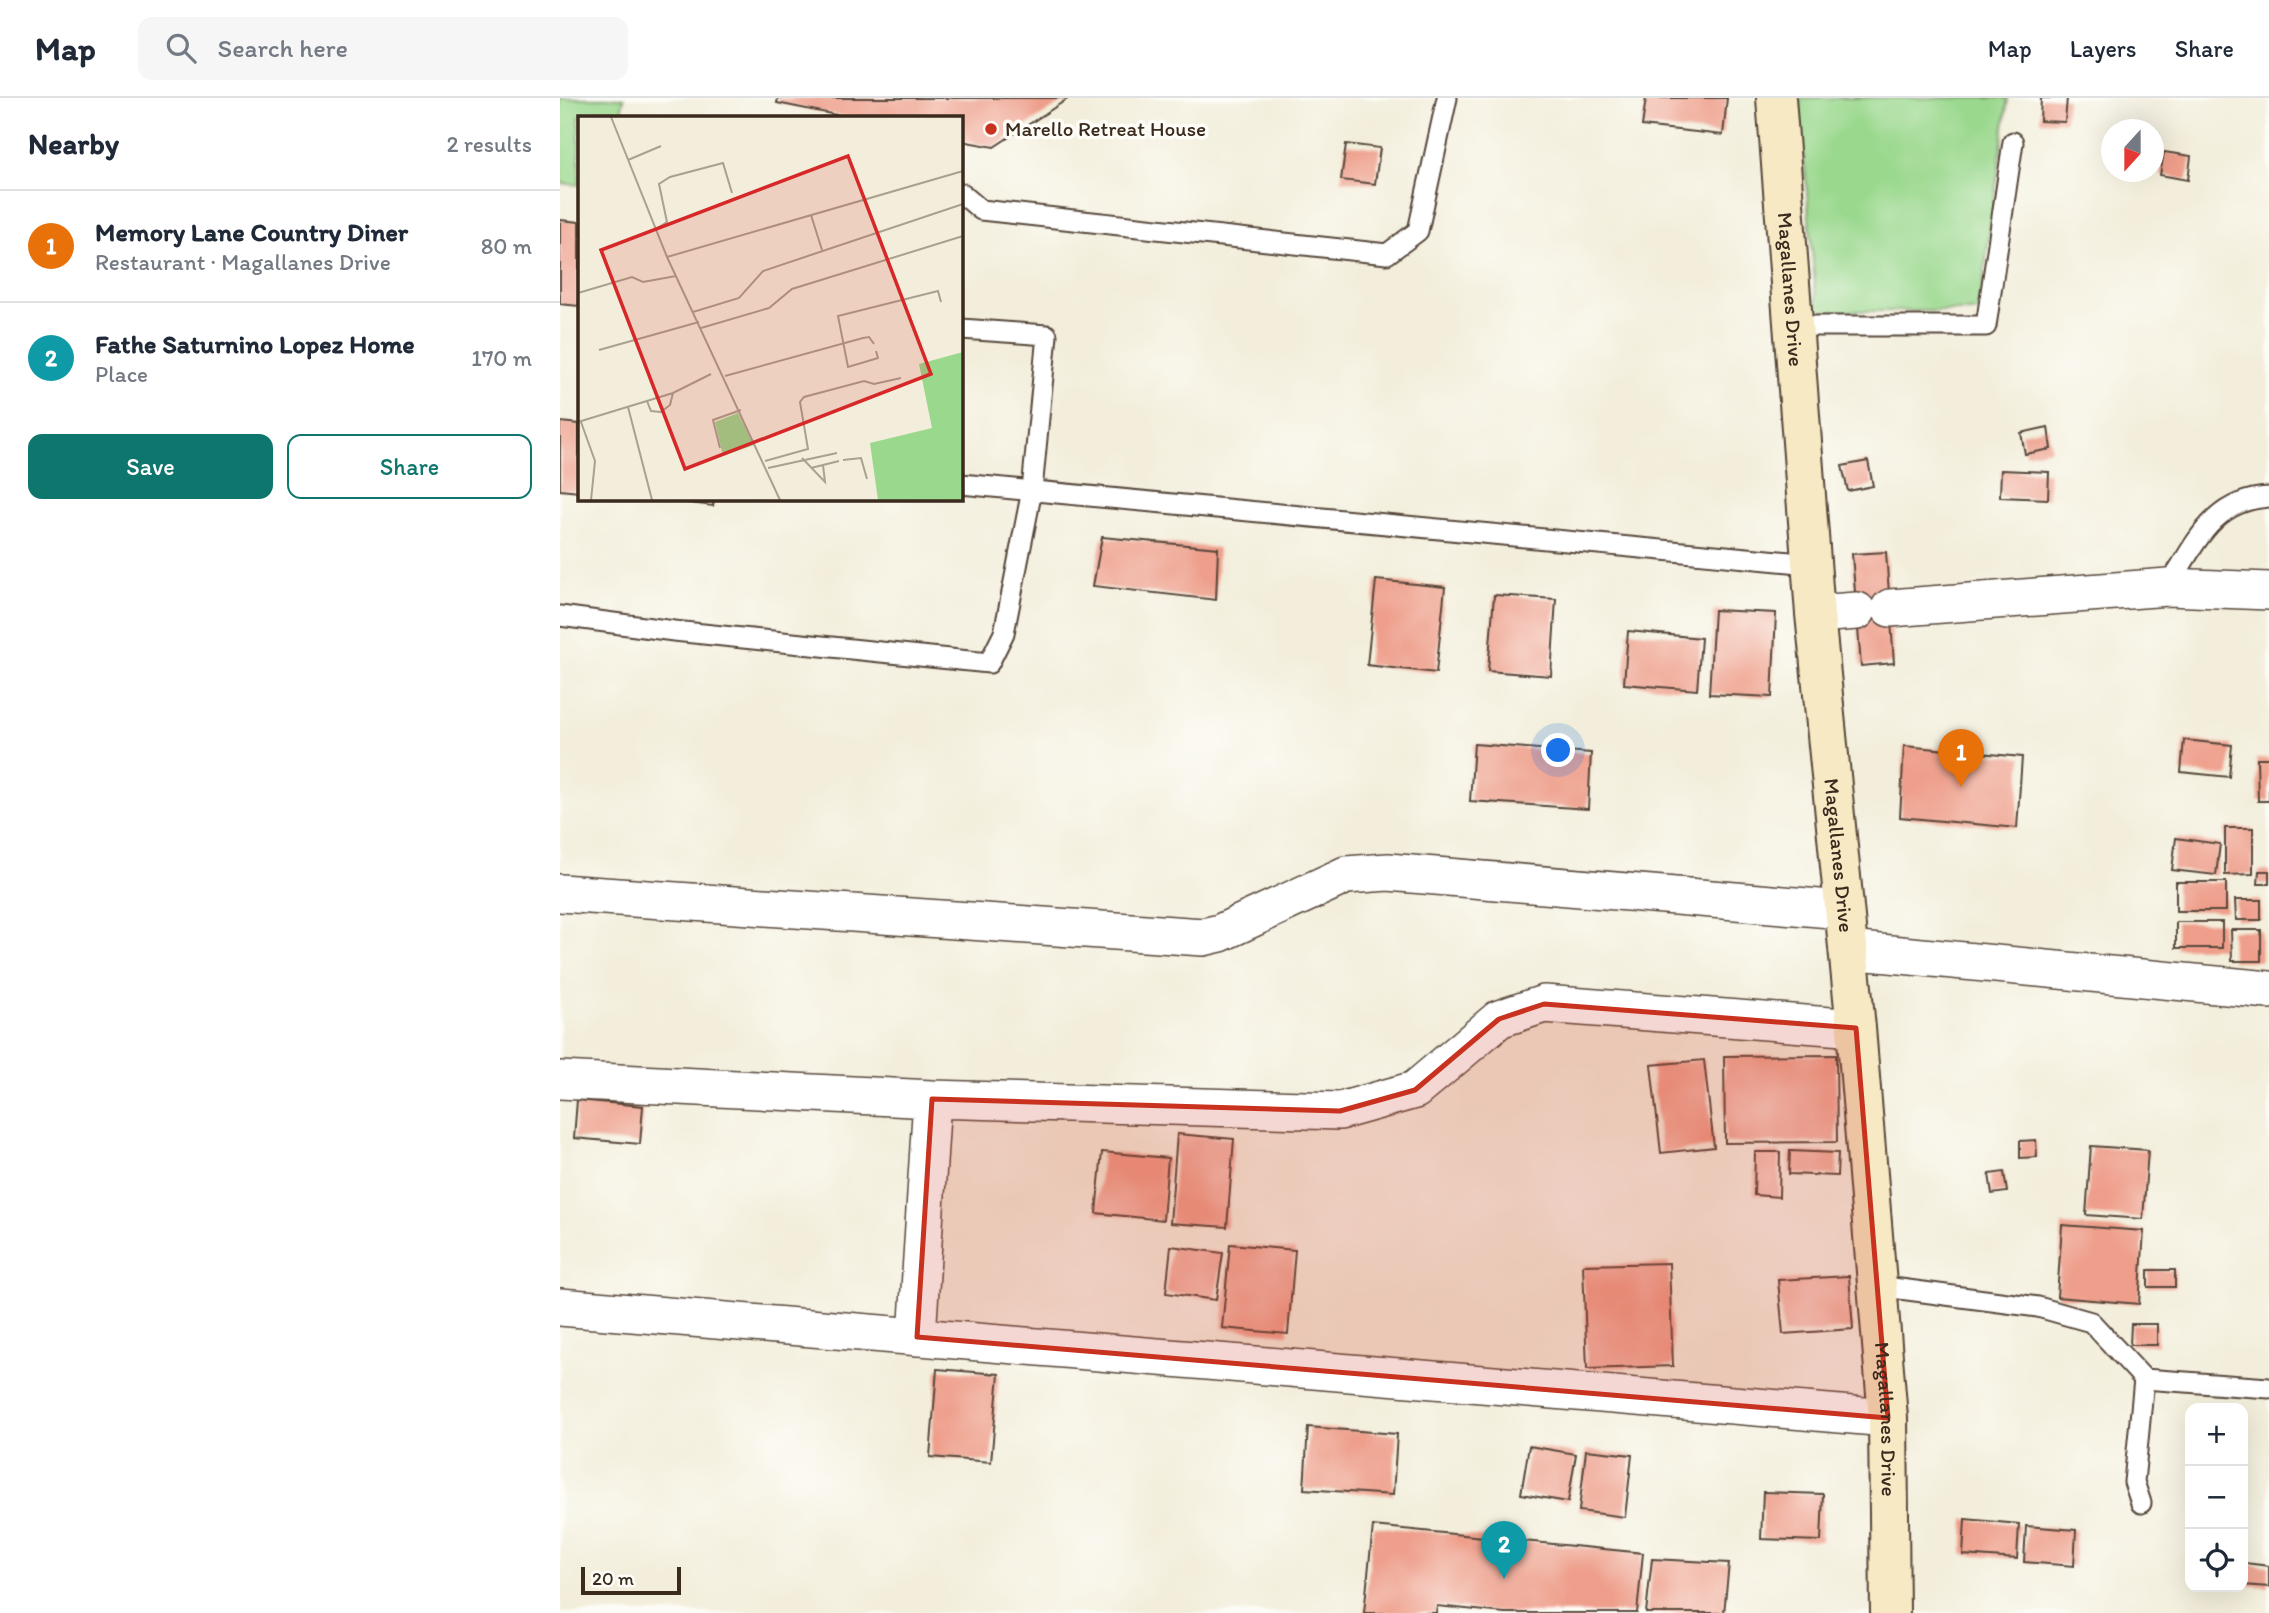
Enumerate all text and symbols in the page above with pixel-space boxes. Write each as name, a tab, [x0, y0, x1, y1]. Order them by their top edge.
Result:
search box	[138, 17, 628, 80]
text: Map	[35, 29, 96, 68]
icon: search	[162, 29, 200, 67]
text: Search here	[218, 32, 348, 64]
text: Map	[1988, 34, 2032, 63]
text: Layers	[2070, 34, 2137, 63]
text: Share	[2175, 34, 2234, 63]
inset map	[578, 116, 962, 500]
place label: Marello Retreat House	[1005, 116, 1206, 141]
north arrow	[2101, 119, 2164, 182]
marker: Marello Retreat House	[983, 121, 999, 137]
text: Nearby	[28, 125, 119, 162]
text: 2 results	[446, 130, 532, 158]
street label: Magallanes Drive	[1773, 211, 1809, 368]
text: Memory Lane Country Diner	[95, 216, 408, 248]
text: 1	[46, 232, 56, 260]
text: 80 m	[481, 232, 532, 260]
text: Restaurant · Magallanes Drive	[95, 248, 391, 276]
text: Fathe Saturnino Lopez Home	[95, 328, 415, 360]
text: 2	[45, 344, 57, 372]
text: 170 m	[471, 344, 532, 372]
text: Place	[95, 360, 148, 388]
button: Save	[28, 434, 273, 499]
button: Share	[287, 434, 532, 499]
pin: 1	[1938, 729, 1984, 787]
your location	[1541, 733, 1575, 767]
street label: Magallanes Drive	[1819, 777, 1859, 934]
street label: Magallanes Drive	[1870, 1341, 1902, 1497]
map controls	[2185, 1403, 2248, 1592]
button: +	[2185, 1403, 2248, 1466]
button: −	[2185, 1466, 2248, 1529]
pin: 2	[1481, 1521, 1527, 1579]
button: locate	[2185, 1529, 2248, 1592]
scale bar	[581, 1564, 681, 1596]
text: 20 m	[592, 1567, 634, 1590]

